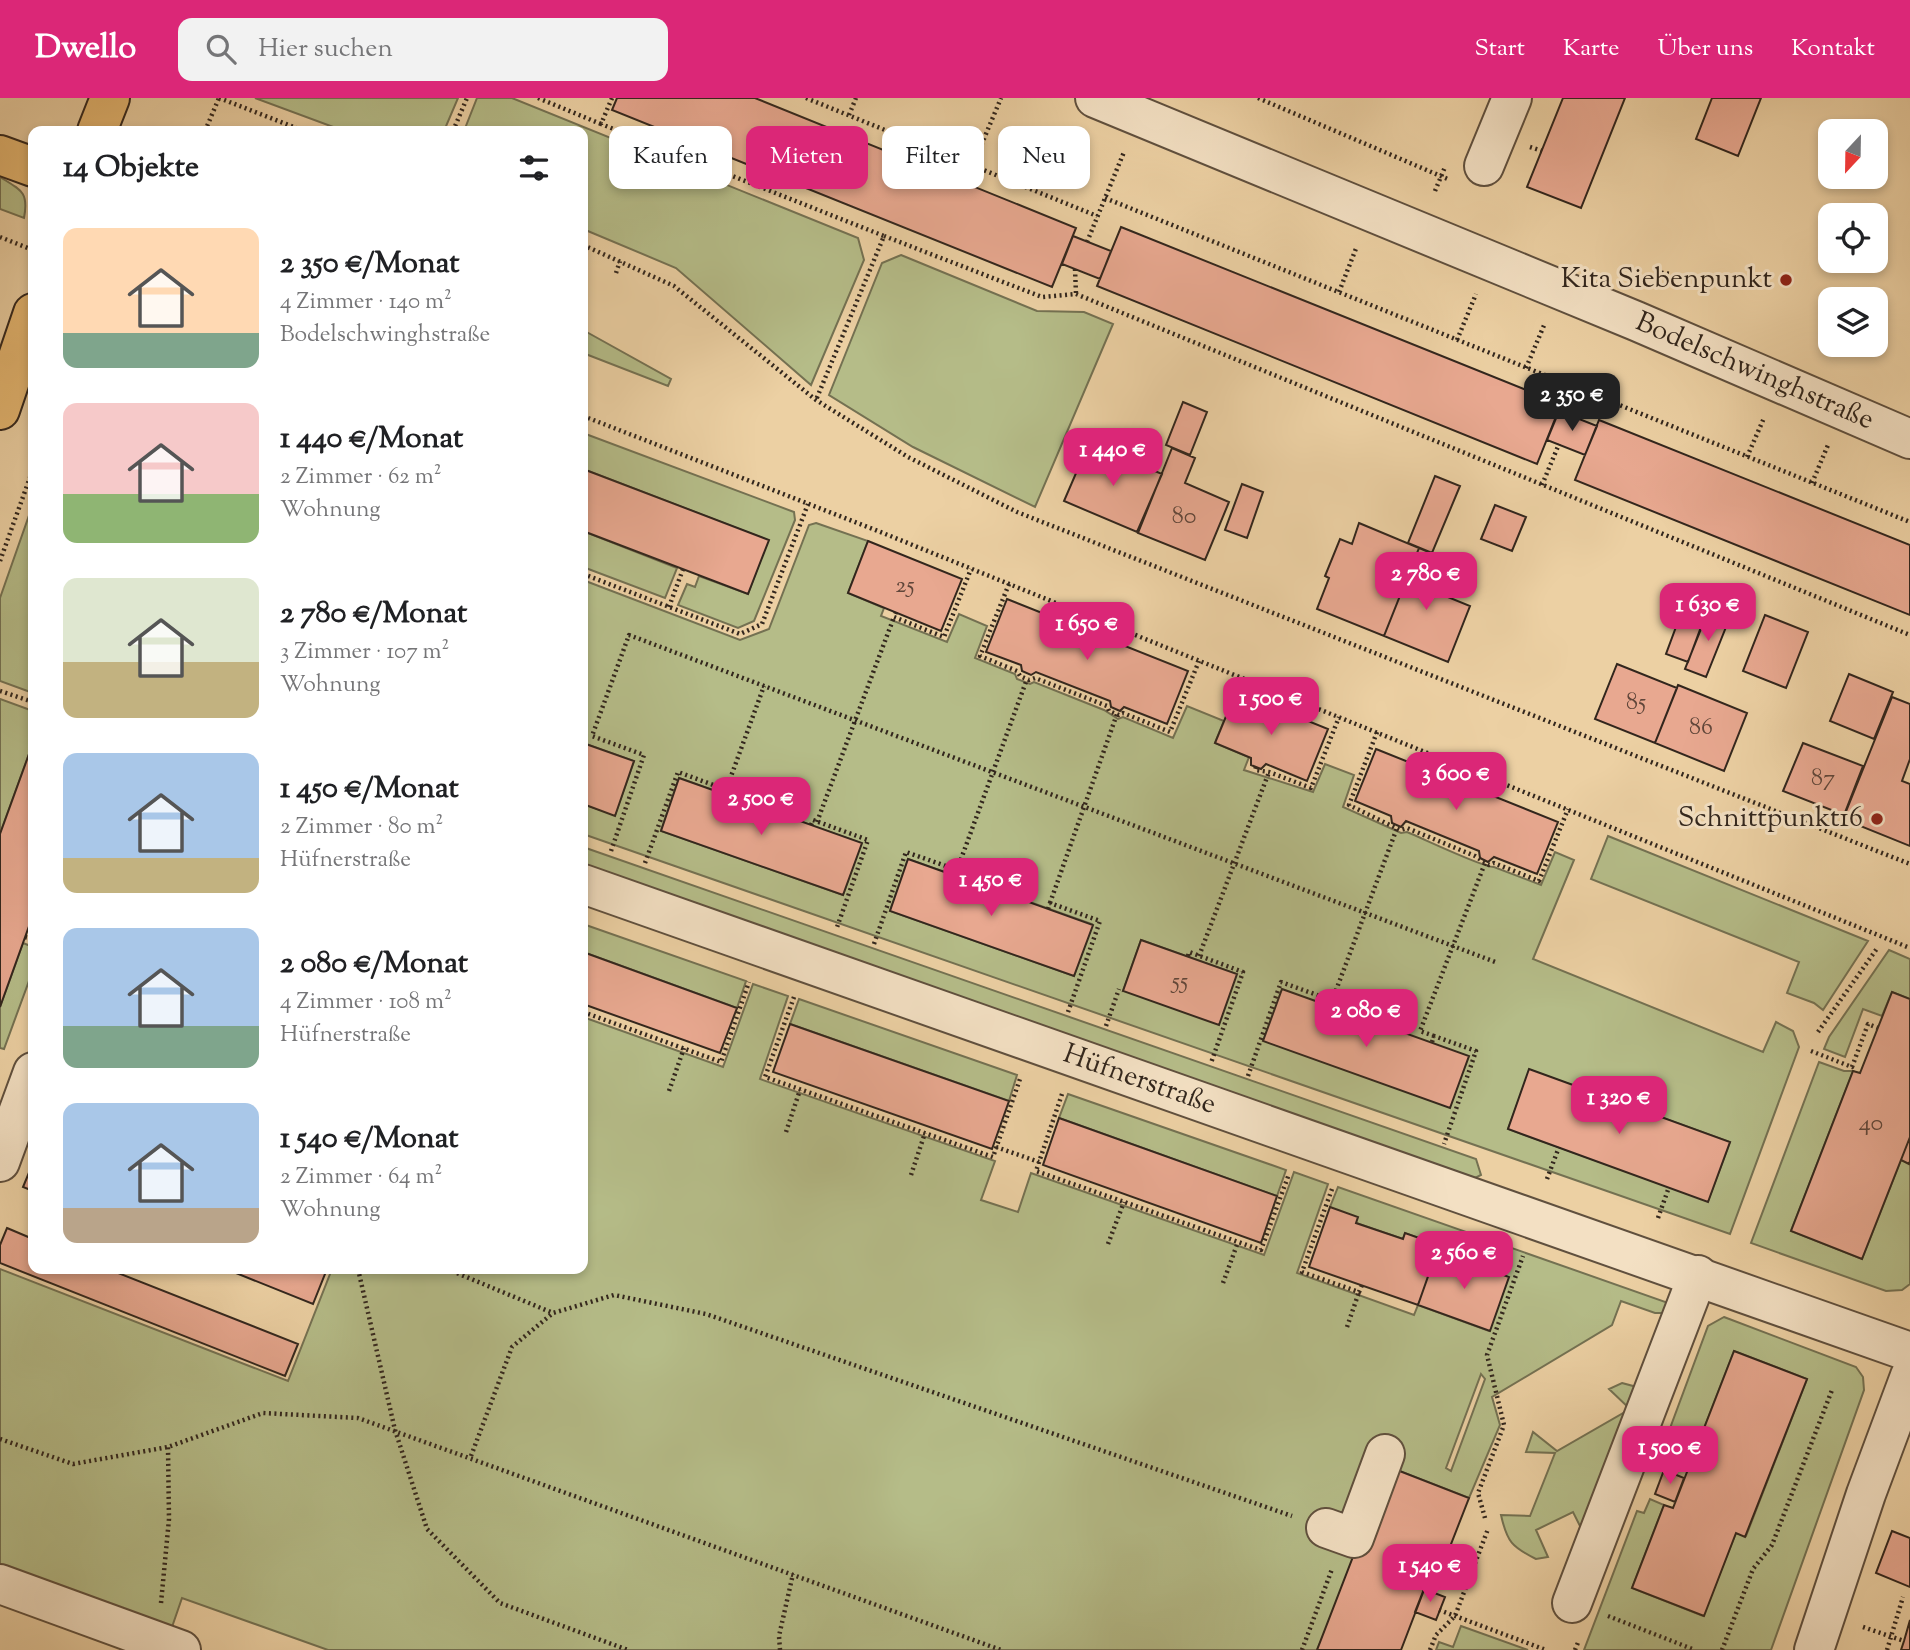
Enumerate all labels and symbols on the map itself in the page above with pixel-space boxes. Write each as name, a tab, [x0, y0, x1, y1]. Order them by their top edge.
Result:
north arrow	[1818, 119, 1888, 189]
place label: Kita Siebenpunkt	[1561, 260, 1772, 300]
marker: Kita Siebenpunkt	[1778, 272, 1794, 288]
street label: Bodelschwinghstraße	[1629, 303, 1880, 441]
pin: 2 350 €	[1507, 374, 1637, 433]
pin: 1 440 €	[1048, 428, 1178, 488]
house number: 80	[1172, 500, 1196, 534]
pin: 2 780 €	[1361, 552, 1491, 612]
house number: 25	[895, 569, 915, 603]
pin: 1 630 €	[1643, 584, 1773, 643]
pin: 1 650 €	[1022, 602, 1152, 662]
pin: 1 500 €	[1206, 678, 1336, 737]
house number: 85	[1626, 686, 1646, 720]
house number: 86	[1689, 711, 1713, 745]
pin: 3 600 €	[1391, 752, 1521, 812]
house number: 87	[1811, 762, 1835, 796]
pin: 2 500 €	[696, 778, 826, 837]
place label: Schnittpunkt16	[1678, 799, 1863, 839]
marker: Schnittpunkt16	[1869, 811, 1885, 827]
pin: 1 450 €	[926, 858, 1056, 918]
house number: 55	[1170, 965, 1188, 999]
pin: 2 080 €	[1301, 990, 1431, 1049]
street label: Hüfnerstraße	[1057, 1035, 1221, 1126]
pin: 1 320 €	[1554, 1076, 1684, 1136]
house number: 40	[1859, 1107, 1883, 1141]
pin: 2 560 €	[1399, 1232, 1529, 1291]
pin: 1 500 €	[1605, 1426, 1735, 1486]
pin: 1 540 €	[1365, 1544, 1495, 1604]

